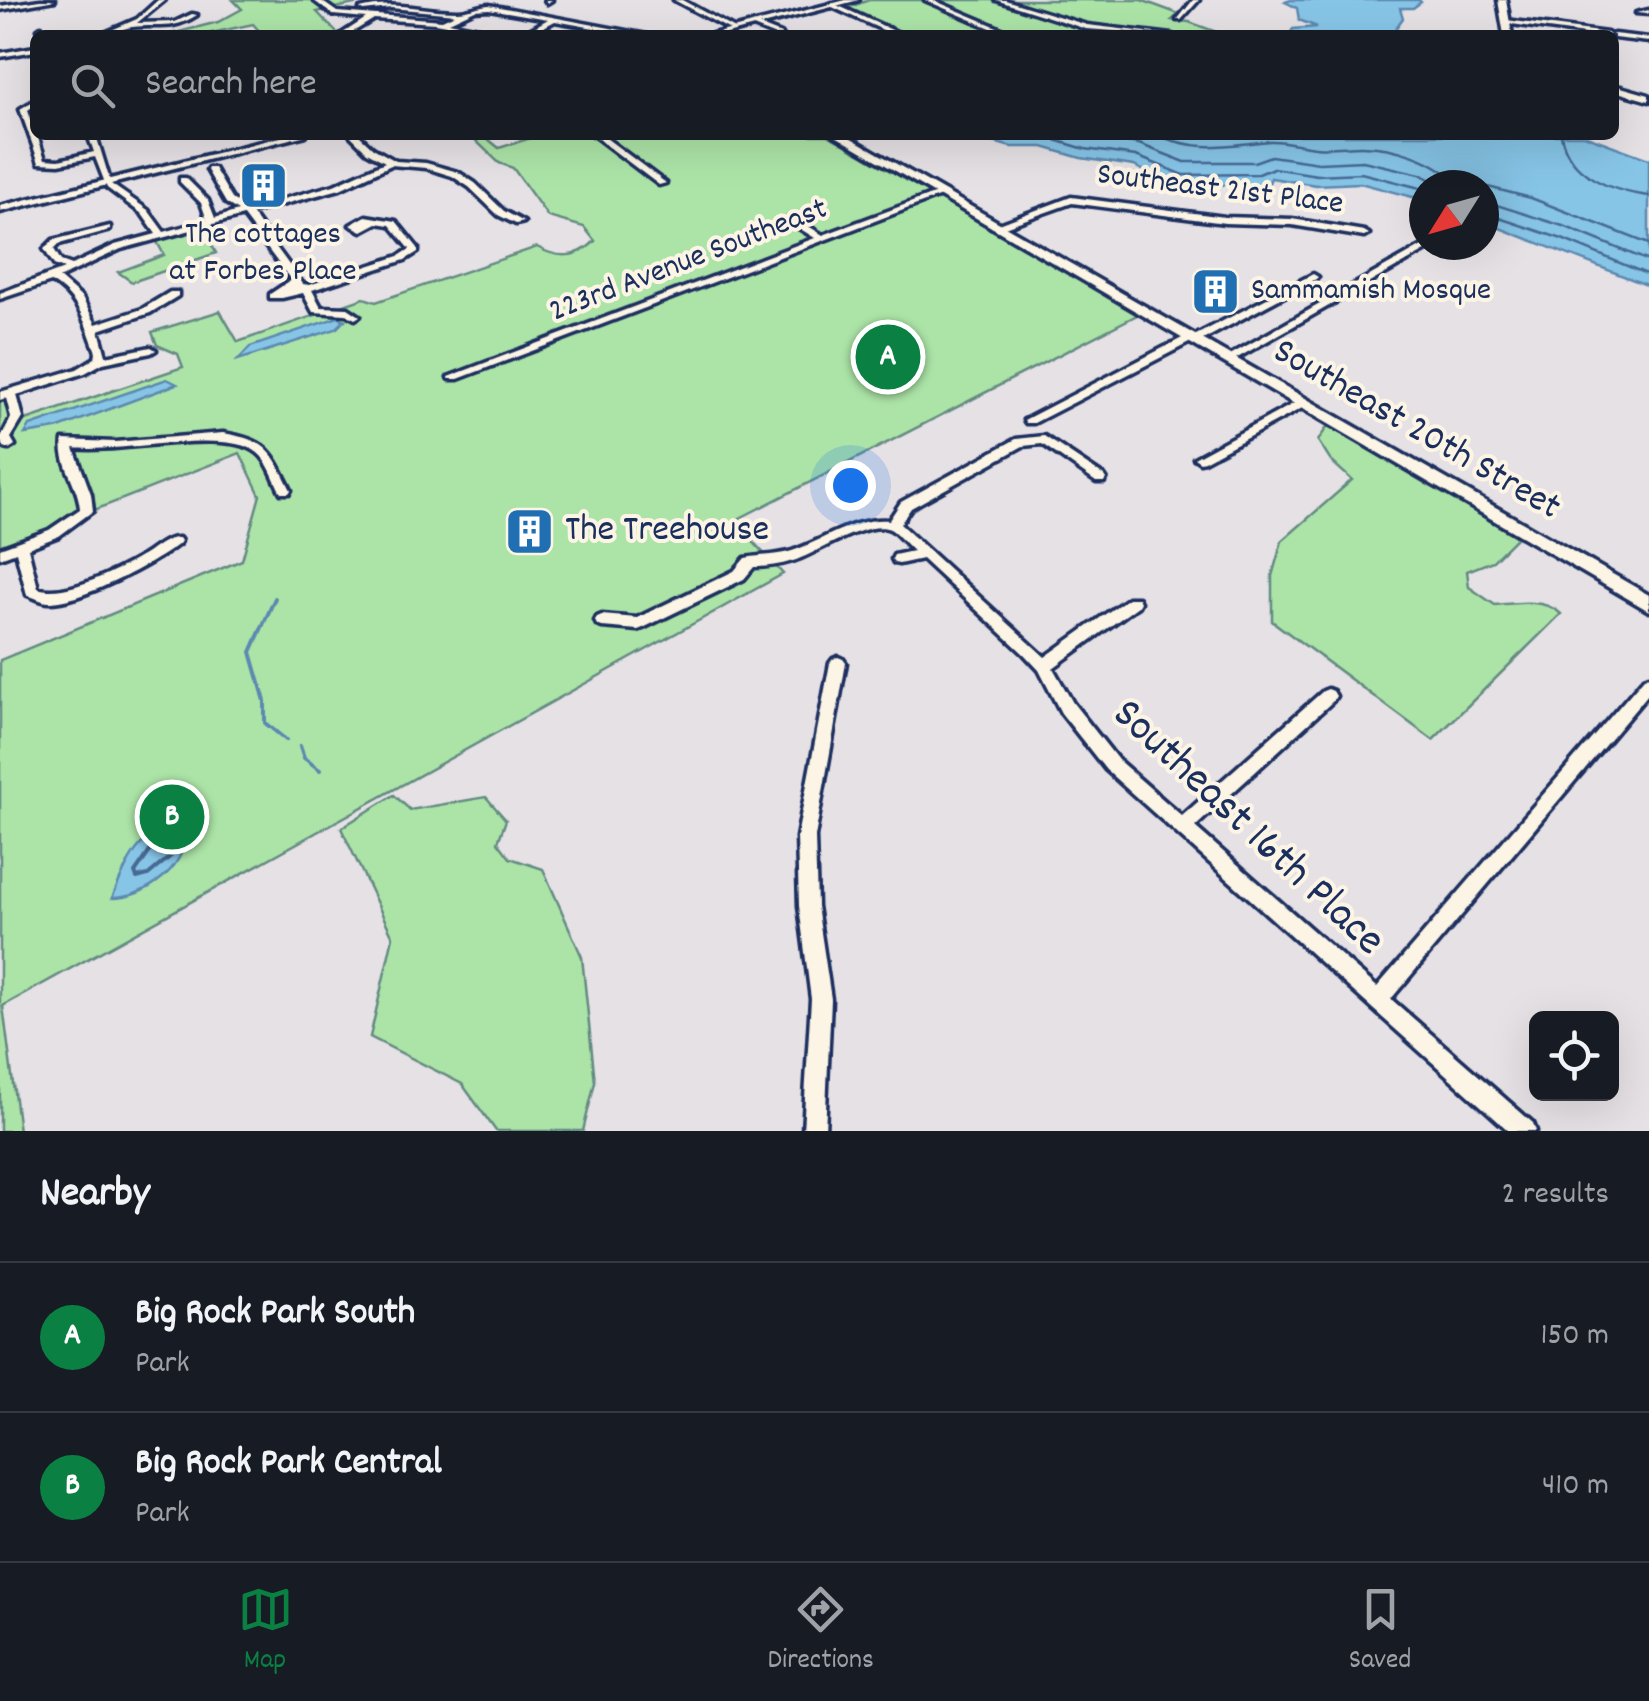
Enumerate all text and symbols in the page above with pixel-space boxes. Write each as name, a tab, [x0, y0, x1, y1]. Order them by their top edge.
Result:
search box	[30, 30, 1619, 140]
icon: search	[65, 58, 120, 113]
text: Search here	[145, 58, 317, 113]
street label: Southeast 21st Place	[1094, 153, 1346, 229]
building icon: The cottages at Forbes Place	[237, 160, 289, 212]
north arrow	[1409, 170, 1499, 260]
street label: 223rd Avenue Southeast	[543, 188, 835, 336]
place label: The cottages at Forbes Place	[169, 213, 357, 296]
building icon: Sammamish Mosque	[1190, 266, 1242, 318]
place label: Sammamish Mosque	[1251, 269, 1491, 315]
pin: A	[856, 320, 920, 394]
street label: Southeast 20th Street	[1262, 326, 1570, 536]
your location	[825, 460, 876, 511]
place label: The Treehouse	[565, 504, 769, 559]
building icon: The Treehouse	[504, 505, 556, 557]
street label: Southeast 16th Place	[1096, 685, 1398, 973]
pin: B	[140, 780, 204, 854]
map controls	[1529, 1011, 1619, 1101]
button: locate	[1529, 1011, 1619, 1101]
text: Nearby	[40, 1166, 150, 1226]
text: 2 results	[1502, 1173, 1609, 1219]
text: Big Rock Park South	[135, 1287, 415, 1342]
text: A	[64, 1314, 81, 1360]
text: 150 m	[1540, 1314, 1609, 1360]
text: Park	[135, 1342, 190, 1388]
text: Big Rock Park Central	[135, 1437, 442, 1492]
text: B	[65, 1464, 80, 1510]
text: 410 m	[1542, 1464, 1609, 1510]
text: Park	[135, 1492, 190, 1538]
tab: Map	[238, 1582, 293, 1682]
tab: Directions	[768, 1582, 874, 1682]
tab: Saved	[1349, 1582, 1411, 1682]

